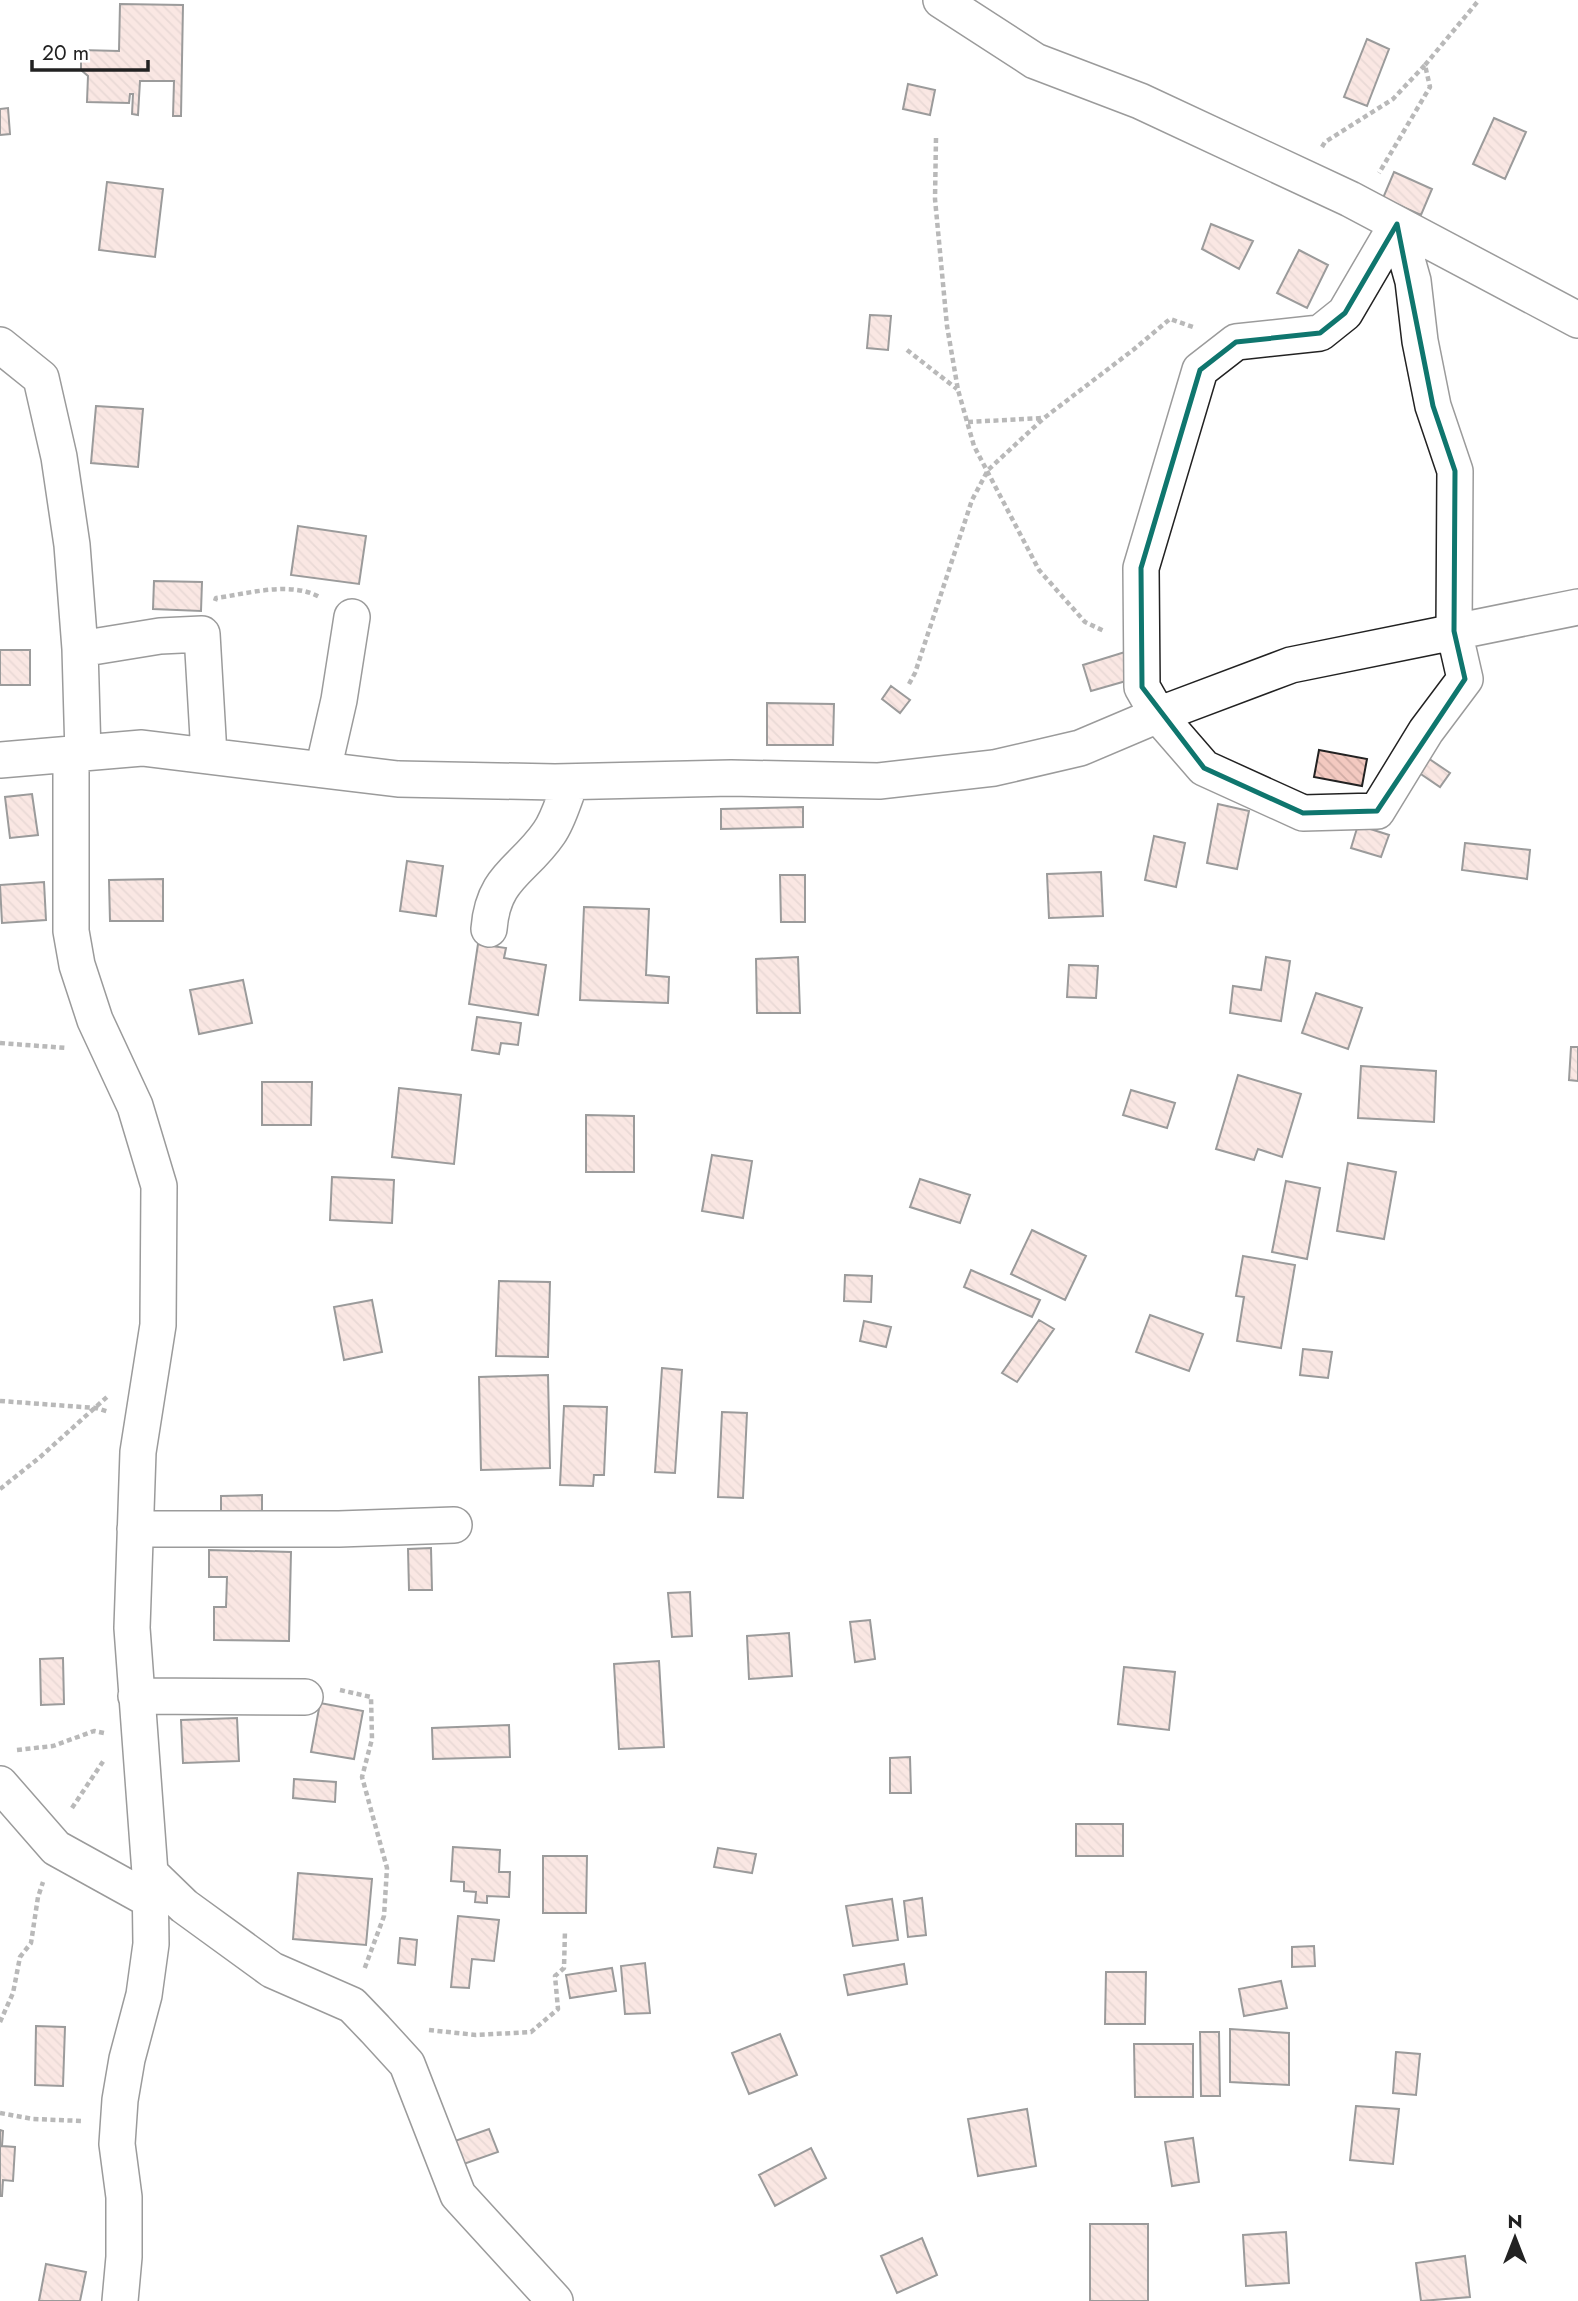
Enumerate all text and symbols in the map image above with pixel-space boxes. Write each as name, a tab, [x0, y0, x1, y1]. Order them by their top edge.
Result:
scale bar	[32, 28, 147, 72]
text: 20 m	[42, 38, 89, 68]
north arrow	[1480, 2203, 1550, 2273]
text: N	[1507, 2208, 1523, 2235]

